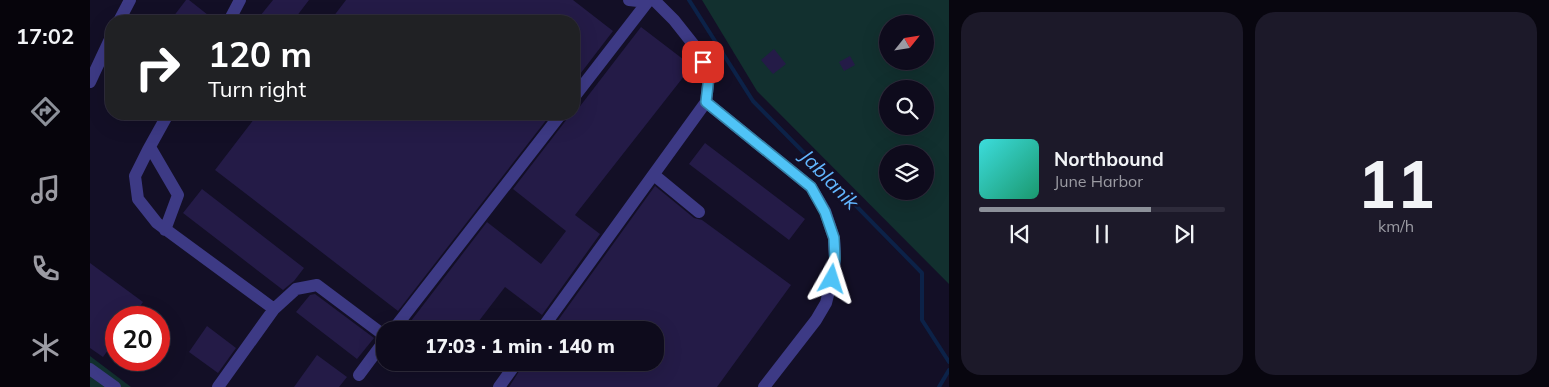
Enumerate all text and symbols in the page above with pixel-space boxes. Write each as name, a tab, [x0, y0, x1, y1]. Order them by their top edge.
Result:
north arrow	[879, 15, 934, 70]
map controls	[879, 15, 934, 200]
text: 17:02	[16, 22, 74, 50]
text: 120 m	[208, 32, 312, 76]
icon: right	[125, 35, 190, 100]
pin	[682, 41, 724, 83]
icon: arrive	[689, 48, 717, 76]
text: Turn right	[208, 75, 306, 103]
button: search	[879, 80, 934, 135]
icon: directions	[28, 94, 63, 129]
water label: Jablanik	[794, 142, 865, 215]
text: 11	[1357, 143, 1435, 224]
button: layers	[879, 145, 934, 200]
text: Northbound	[1054, 147, 1164, 171]
text: June Harbor	[1054, 171, 1143, 191]
icon: music	[28, 172, 63, 207]
text: km/h	[1378, 216, 1414, 236]
icon: previous	[1006, 220, 1034, 248]
icon: pause	[1088, 220, 1116, 248]
icon: next	[1170, 220, 1198, 248]
icon: phone	[28, 251, 63, 286]
position arrow	[805, 252, 857, 304]
speed limit sign: 20	[105, 306, 170, 371]
icon: climate	[28, 330, 63, 365]
text: 17:03 · 1 min · 140 m	[425, 334, 615, 358]

